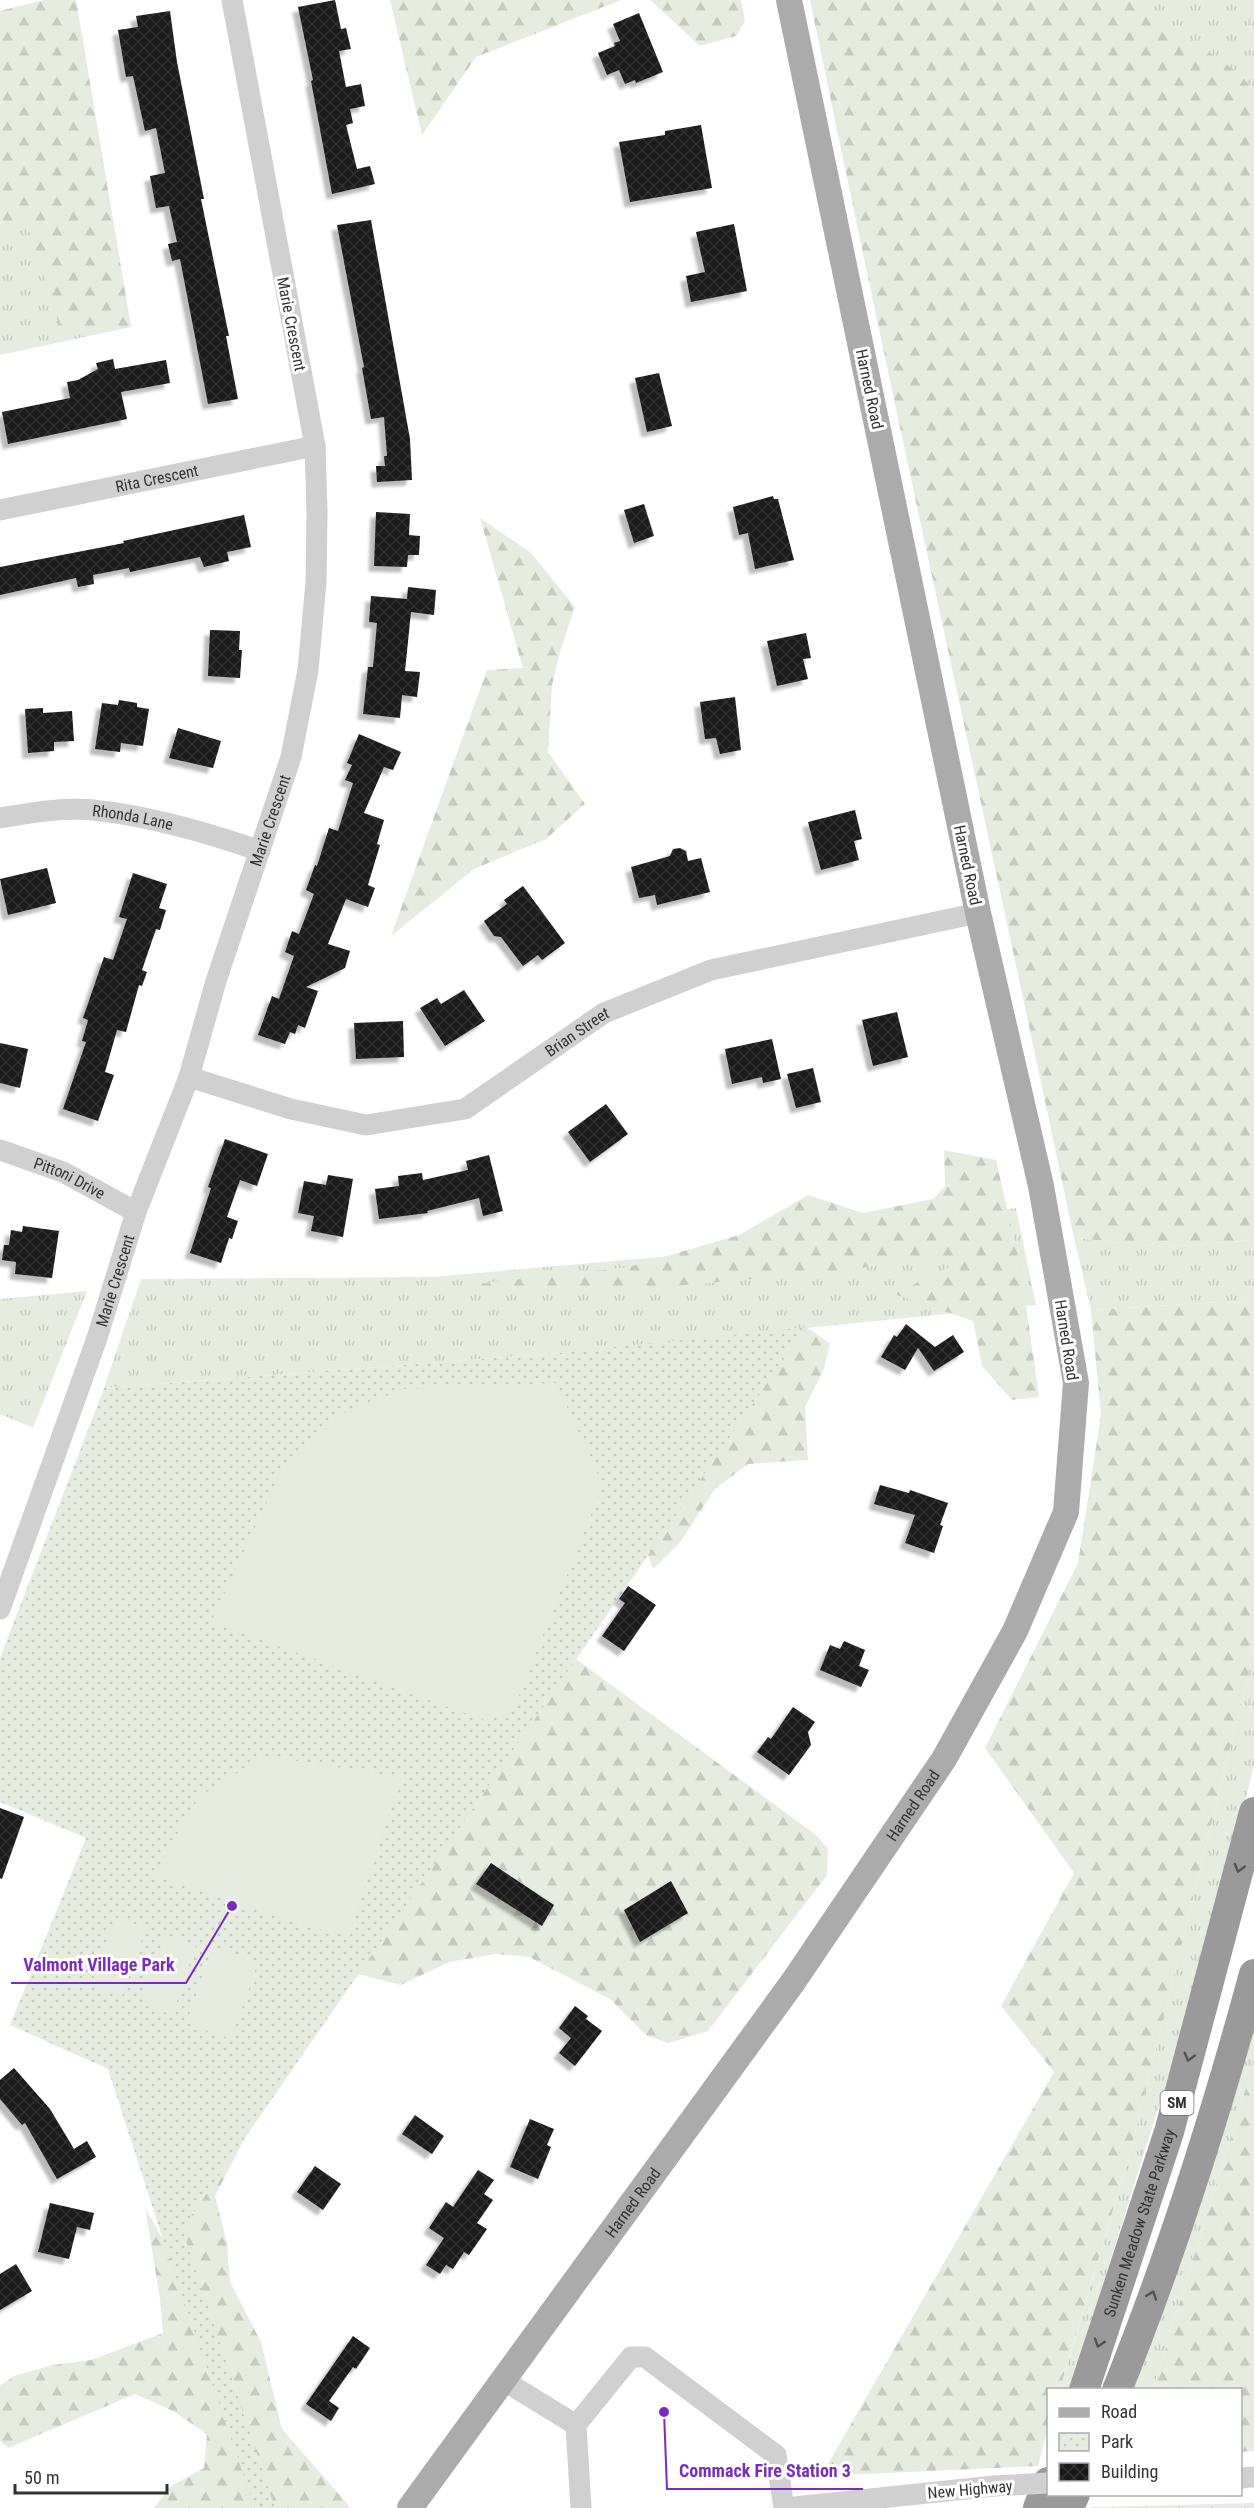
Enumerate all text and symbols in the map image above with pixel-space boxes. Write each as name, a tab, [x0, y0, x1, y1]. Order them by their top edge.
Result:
street label: Marie Crescent	[273, 275, 310, 373]
street label: Harned Road	[852, 347, 887, 431]
street label: Rita Crescent	[114, 461, 200, 496]
street label: Marie Crescent	[246, 772, 295, 869]
street label: Rhonda Lane	[91, 801, 175, 834]
street label: Harned Road	[950, 823, 985, 907]
street label: Brian Street	[542, 1003, 612, 1061]
street label: Pittoni Drive	[31, 1154, 108, 1203]
street label: Marie Crescent	[92, 1232, 139, 1329]
street label: Harned Road	[1051, 1298, 1082, 1382]
street label: Harned Road	[882, 1767, 944, 1845]
one-way arrow	[1234, 1862, 1246, 1873]
callout: Valmont Village Park	[11, 1947, 186, 1983]
text: Valmont Village Park	[23, 1954, 175, 1975]
one-way arrow	[1184, 2051, 1196, 2062]
road number: SM	[1160, 2091, 1194, 2115]
street label: Sunken Meadow State Parkway	[1100, 2126, 1179, 2319]
street label: Harned Road	[601, 2164, 665, 2241]
one-way arrow	[1144, 2290, 1157, 2301]
one-way arrow	[1094, 2337, 1107, 2348]
legend	[1047, 2388, 1242, 2496]
text: Road	[1101, 2401, 1137, 2422]
text: Park	[1101, 2431, 1133, 2452]
callout: Commack Fire Station 3	[667, 2453, 863, 2489]
scale bar	[15, 2457, 166, 2495]
text: Commack Fire Station 3	[679, 2460, 851, 2481]
text: Building	[1101, 2461, 1158, 2482]
text: 50 m	[24, 2467, 59, 2488]
street label: New Highway	[927, 2476, 1014, 2503]

